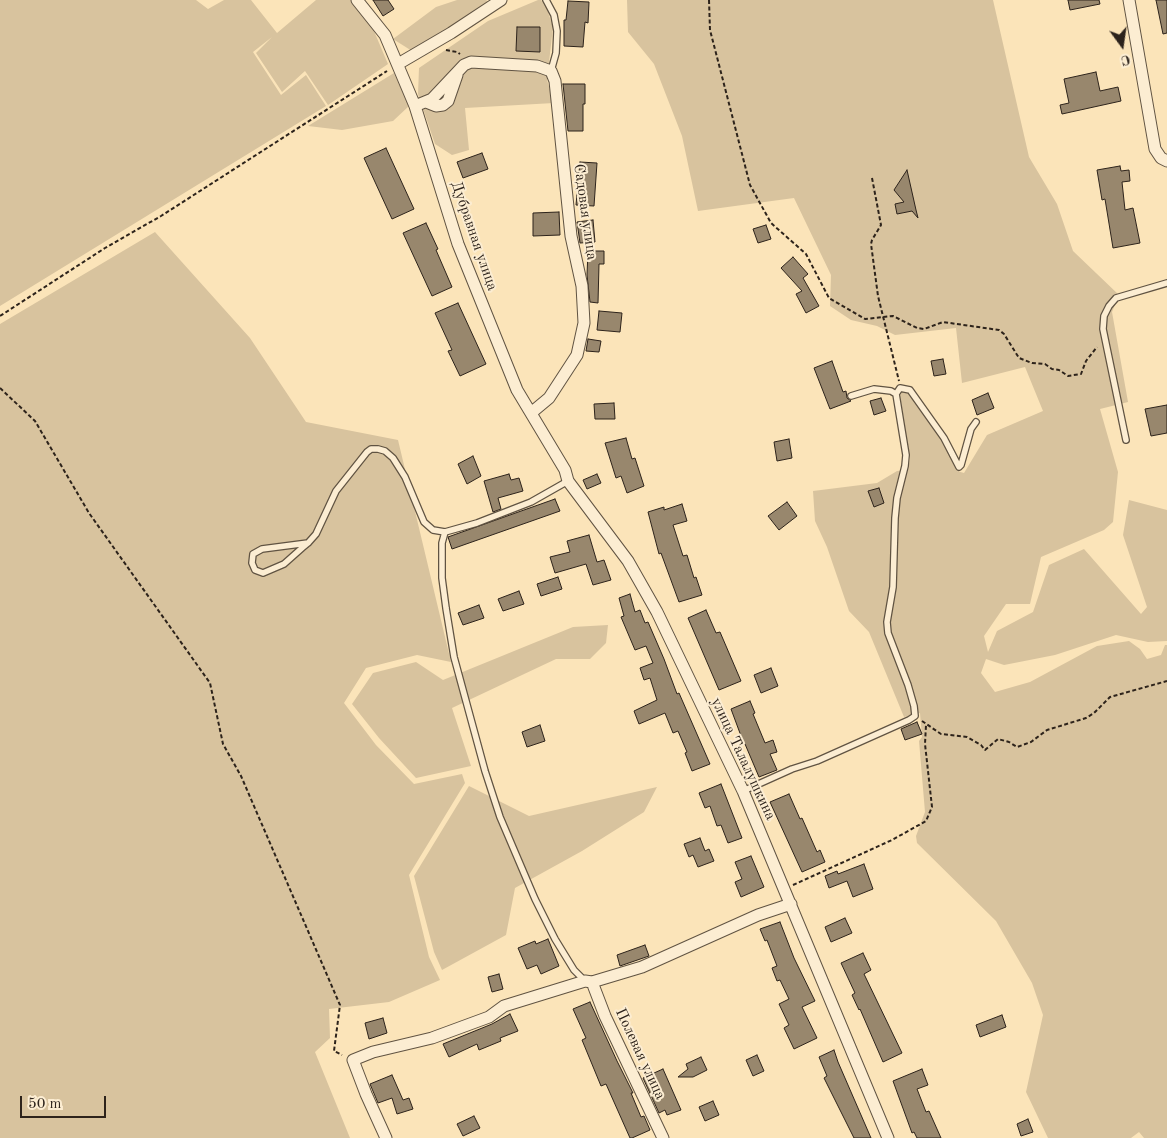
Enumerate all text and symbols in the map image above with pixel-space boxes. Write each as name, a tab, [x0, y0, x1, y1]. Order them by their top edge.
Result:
north arrow	[1097, 20, 1147, 70]
text: С	[1119, 52, 1132, 67]
street label: Садовая улица	[569, 163, 601, 261]
street label: Дубравная улица	[447, 179, 501, 293]
street label: улица Талалушкина	[707, 695, 779, 823]
street label: Полевая улица	[611, 1005, 669, 1103]
scale bar	[22, 1086, 109, 1118]
text: 50 m	[28, 1097, 62, 1112]

